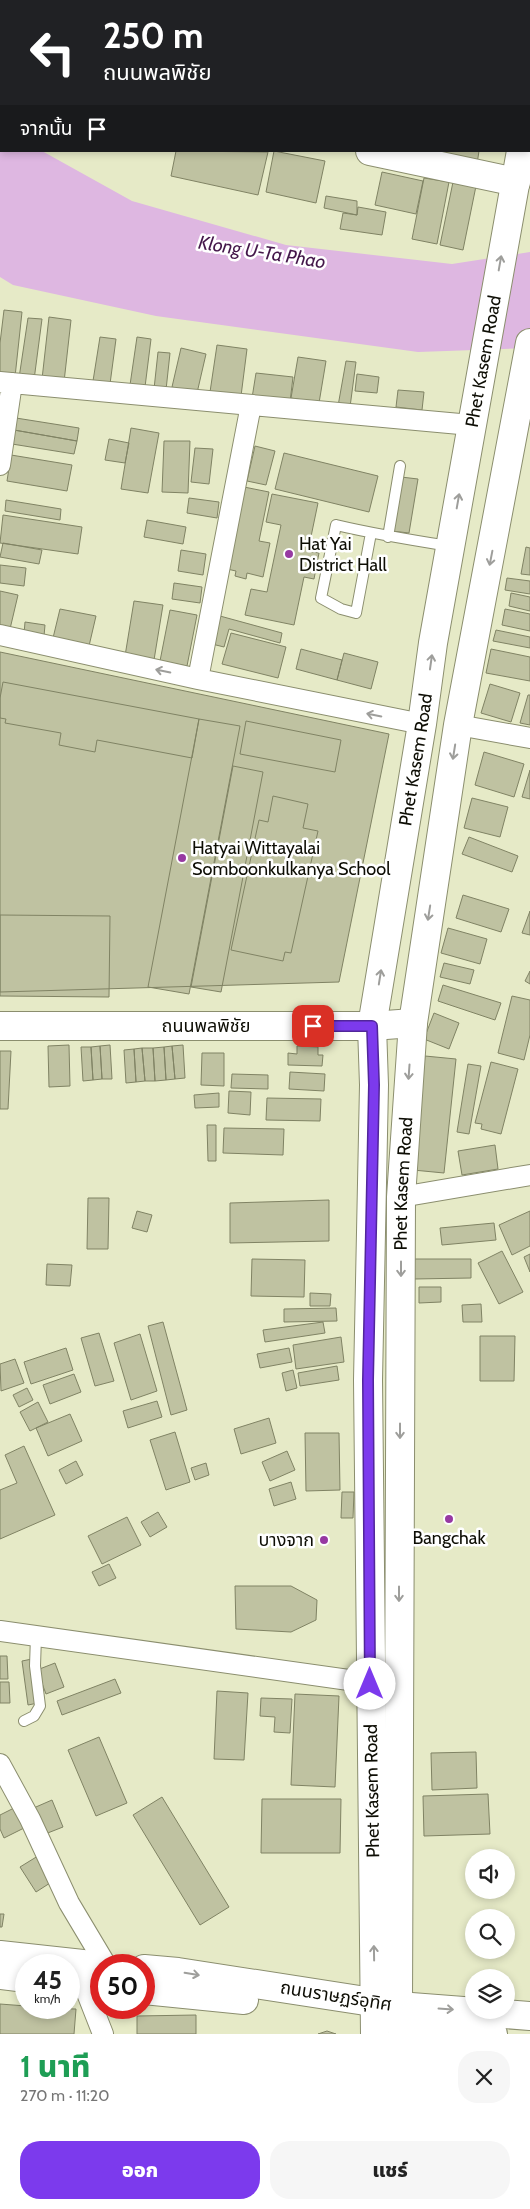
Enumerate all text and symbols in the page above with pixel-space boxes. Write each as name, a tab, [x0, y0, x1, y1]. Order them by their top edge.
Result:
text: 250 m	[103, 14, 203, 57]
icon: left	[20, 20, 85, 85]
text: ถนนพลพิชัย	[103, 59, 212, 86]
icon: arrive	[83, 115, 111, 143]
text: จากนั้น	[20, 117, 73, 140]
water label: Klong U-Ta Phao	[197, 231, 327, 273]
one-way arrow	[495, 255, 505, 271]
street label: Phet Kasem Road	[461, 294, 506, 429]
one-way arrow	[454, 494, 464, 510]
place label: Hat Yai District Hall	[299, 533, 388, 576]
marker: Hat Yai District Hall	[283, 548, 295, 560]
one-way arrow	[485, 550, 495, 566]
one-way arrow	[426, 654, 436, 670]
one-way arrow	[156, 666, 172, 675]
street label: Phet Kasem Road	[394, 692, 437, 828]
one-way arrow	[366, 709, 382, 719]
one-way arrow	[448, 744, 458, 760]
place label: Hatyai Wittayalai Somboonkulkanya School	[192, 837, 391, 880]
marker: Hatyai Wittayalai Somboonkulkanya School	[176, 852, 188, 864]
one-way arrow	[424, 905, 434, 921]
one-way arrow	[375, 970, 385, 986]
pin	[292, 1005, 334, 1047]
icon: arrive	[299, 1012, 327, 1040]
street label: ถนนพลพิชัย	[162, 1015, 250, 1037]
one-way arrow	[405, 1063, 414, 1079]
street label: Phet Kasem Road	[390, 1116, 417, 1251]
one-way arrow	[396, 1260, 406, 1277]
one-way arrow	[395, 1423, 405, 1439]
marker: Bangchak	[443, 1513, 455, 1525]
place label: Bangchak	[412, 1527, 486, 1549]
place label: บางจาก	[258, 1529, 314, 1551]
marker: บางจาก	[318, 1534, 330, 1546]
one-way arrow	[395, 1586, 404, 1602]
position arrow	[343, 1657, 395, 1709]
street label: Phet Kasem Road	[360, 1724, 384, 1858]
map controls	[465, 1849, 515, 2019]
button: sound	[465, 1849, 515, 1899]
button: search	[465, 1909, 515, 1959]
one-way arrow	[369, 1946, 379, 1962]
speed limit sign: 50	[90, 1954, 155, 2019]
text: 45	[33, 1965, 62, 1995]
button: layers	[465, 1969, 515, 2019]
one-way arrow	[184, 1970, 200, 1980]
street label: ถนนราษฏร์อุทิศ	[279, 1976, 393, 2016]
text: km/h	[34, 1991, 61, 2006]
one-way arrow	[438, 2005, 454, 2014]
text: 1 นาที	[20, 2048, 90, 2085]
button: close	[458, 2051, 510, 2103]
text: 270 m · 11:20	[20, 2086, 109, 2105]
button: ออก	[20, 2141, 260, 2199]
button: แชร์	[270, 2141, 510, 2199]

